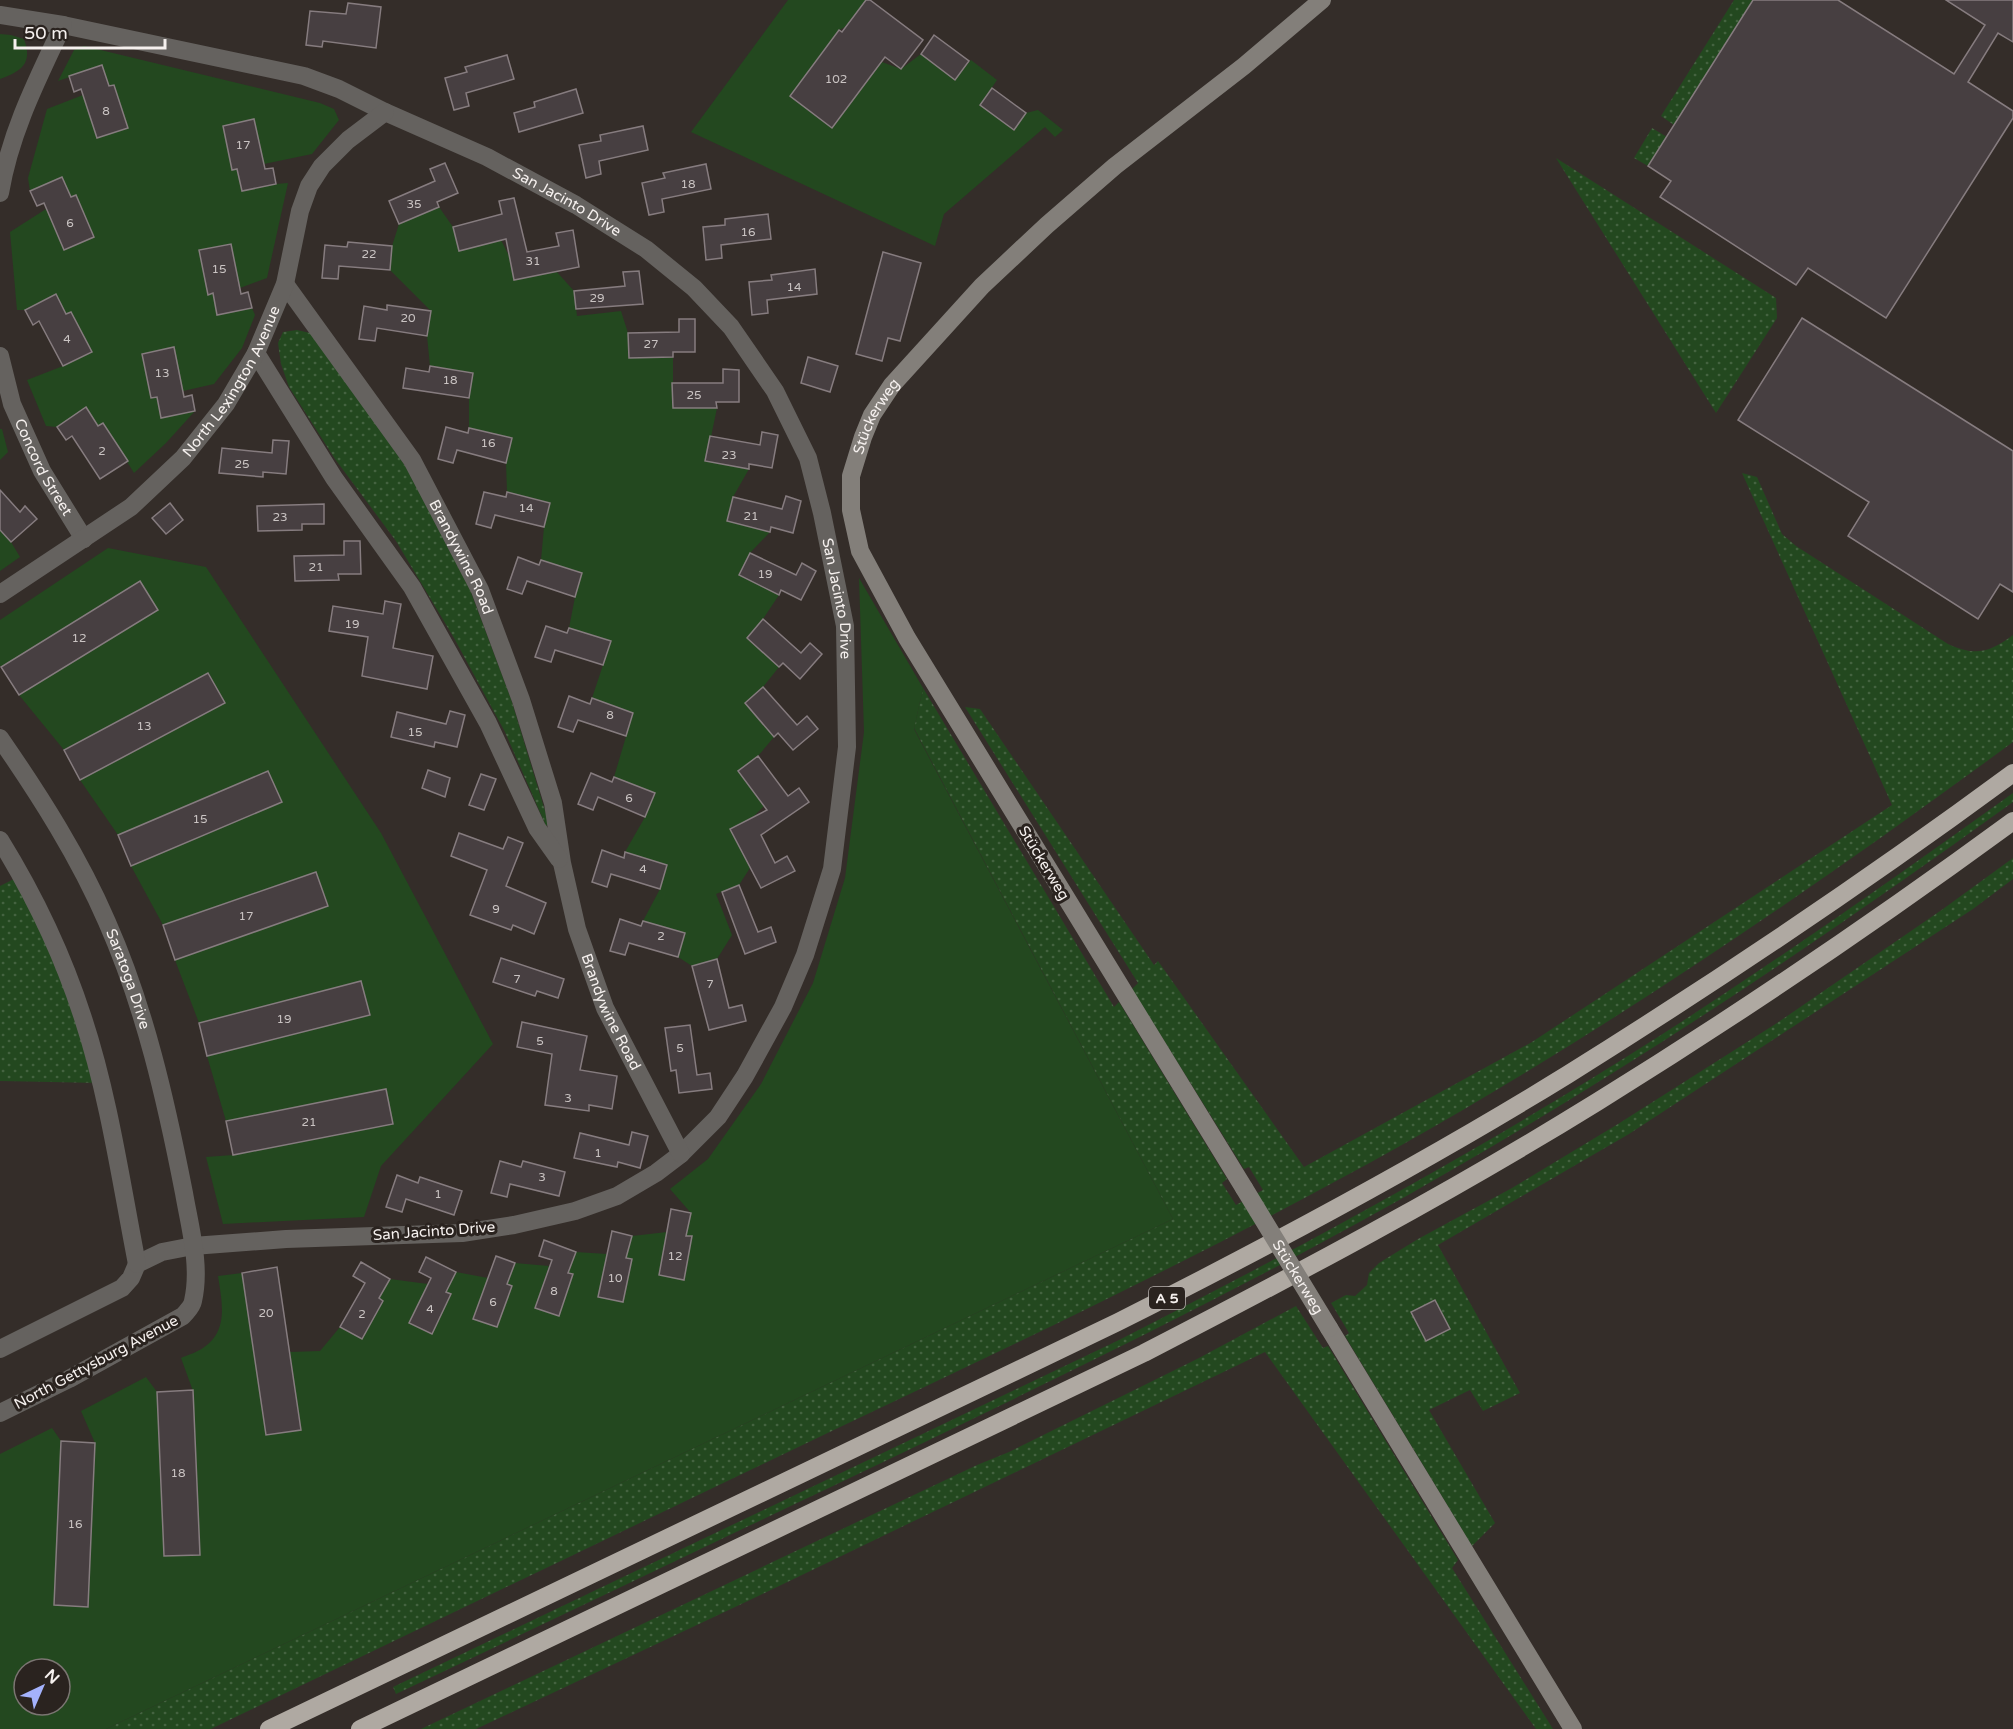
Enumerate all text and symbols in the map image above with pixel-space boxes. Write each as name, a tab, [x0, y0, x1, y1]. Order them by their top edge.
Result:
scale bar	[15, 12, 165, 50]
text: 50 m	[24, 22, 68, 44]
house number: 102	[825, 72, 847, 86]
house number: 8	[102, 104, 110, 118]
house number: 17	[235, 138, 251, 152]
street label: San Jacinto Drive	[509, 163, 625, 240]
house number: 18	[680, 177, 696, 191]
house number: 35	[406, 197, 422, 211]
house number: 6	[66, 216, 74, 230]
house number: 16	[740, 225, 756, 239]
house number: 22	[361, 247, 377, 261]
house number: 31	[525, 254, 541, 268]
house number: 15	[211, 262, 227, 276]
house number: 14	[786, 280, 802, 294]
house number: 29	[589, 291, 605, 305]
street label: North Lexington Avenue	[178, 303, 284, 460]
house number: 20	[400, 311, 416, 325]
house number: 4	[63, 332, 71, 346]
house number: 27	[643, 337, 659, 351]
house number: 13	[154, 366, 170, 380]
house number: 18	[442, 373, 458, 387]
street label: Stückerweg	[849, 374, 903, 456]
house number: 25	[686, 388, 702, 402]
street label: Concord Street	[11, 416, 76, 519]
house number: 16	[480, 436, 496, 450]
house number: 2	[98, 444, 106, 458]
house number: 23	[721, 448, 737, 462]
house number: 25	[234, 457, 250, 471]
street label: Brandywine Road	[425, 497, 497, 617]
house number: 14	[518, 501, 534, 515]
house number: 21	[743, 509, 759, 523]
house number: 23	[272, 510, 288, 524]
street label: San Jacinto Drive	[818, 537, 855, 659]
house number: 21	[308, 560, 324, 574]
house number: 19	[757, 567, 773, 581]
house number: 19	[344, 617, 360, 631]
house number: 12	[71, 631, 87, 645]
house number: 8	[606, 708, 614, 722]
house number: 13	[136, 719, 152, 733]
house number: 15	[407, 725, 423, 739]
house number: 6	[625, 791, 633, 805]
house number: 15	[192, 812, 208, 826]
street label: Stückerweg	[1015, 822, 1073, 904]
house number: 4	[639, 862, 647, 876]
house number: 9	[492, 902, 500, 916]
house number: 17	[238, 909, 254, 923]
street label: Saratoga Drive	[102, 926, 154, 1031]
house number: 2	[657, 929, 665, 943]
street label: Brandywine Road	[577, 951, 645, 1073]
house number: 7	[513, 972, 521, 986]
house number: 7	[706, 977, 714, 991]
house number: 19	[276, 1012, 292, 1026]
house number: 5	[536, 1034, 544, 1048]
house number: 5	[676, 1041, 684, 1055]
house number: 3	[564, 1091, 572, 1105]
house number: 21	[301, 1115, 317, 1129]
house number: 1	[594, 1146, 602, 1160]
house number: 3	[538, 1170, 546, 1184]
house number: 1	[434, 1187, 442, 1201]
street label: San Jacinto Drive	[372, 1218, 496, 1244]
street label: Stückerweg	[1269, 1236, 1327, 1317]
house number: 12	[667, 1249, 683, 1263]
house number: 10	[607, 1271, 623, 1285]
house number: 8	[550, 1284, 558, 1298]
road number: A 5	[1149, 1287, 1185, 1309]
house number: 6	[489, 1295, 497, 1309]
house number: 4	[426, 1302, 434, 1316]
house number: 20	[258, 1306, 274, 1320]
house number: 2	[358, 1307, 366, 1321]
street label: North Gettysburg Avenue	[11, 1311, 181, 1413]
house number: 18	[170, 1466, 186, 1480]
house number: 16	[67, 1517, 83, 1531]
north arrow	[12, 1657, 72, 1717]
text: N	[40, 1665, 63, 1689]

